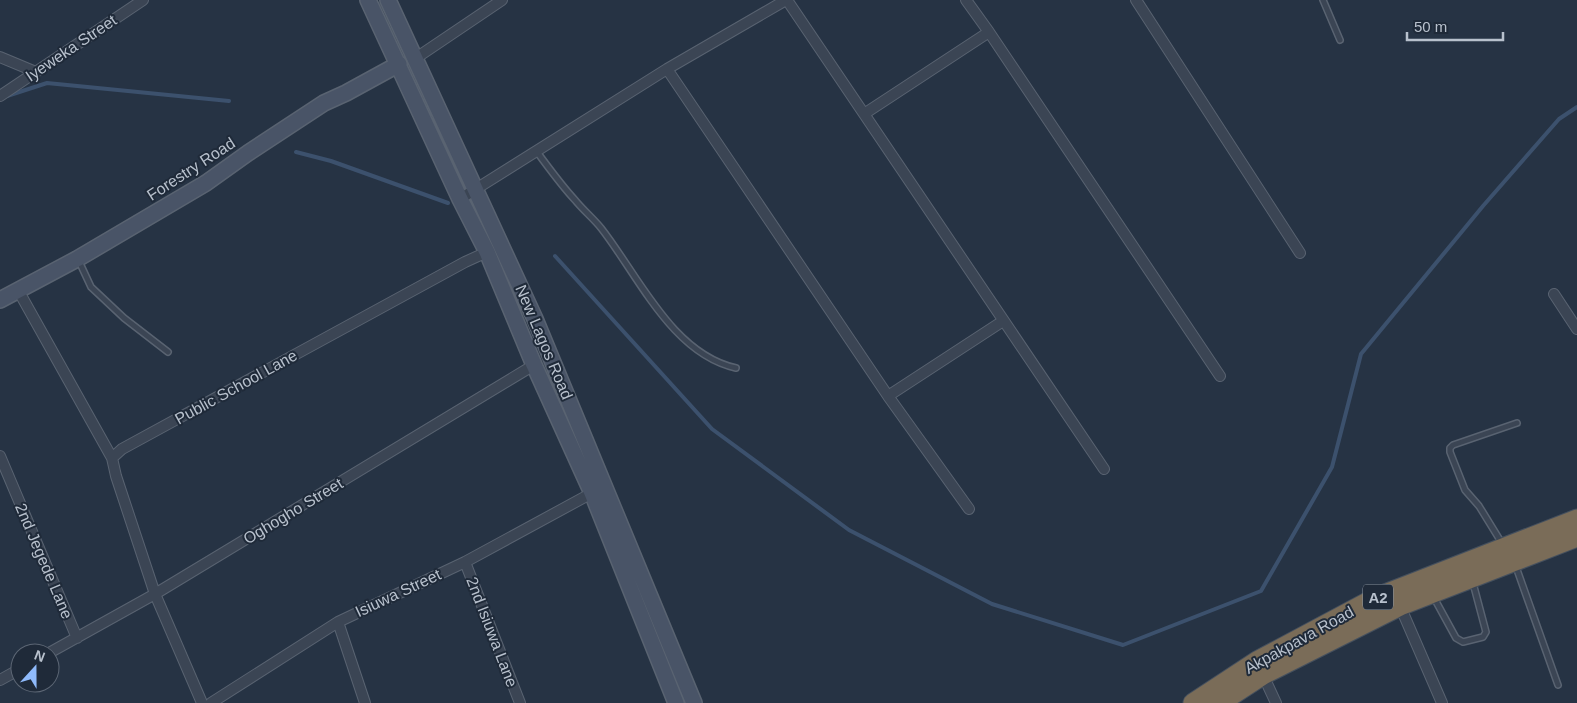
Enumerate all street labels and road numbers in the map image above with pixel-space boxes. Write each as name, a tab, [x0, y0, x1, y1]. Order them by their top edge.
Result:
street label: Iyeweka Street	[22, 11, 120, 85]
street label: Forestry Road	[144, 134, 238, 204]
street label: New Lagos Road	[512, 282, 576, 402]
street label: Public School Lane	[172, 346, 300, 428]
street label: Oghogho Street	[240, 474, 346, 547]
street label: 2nd Jegede Lane	[12, 501, 76, 621]
street label: Isiuwa Street	[352, 566, 444, 620]
street label: 2nd Isiuwa Lane	[463, 575, 521, 690]
road number: A2	[1363, 584, 1393, 610]
street label: Akpakpava Road	[1242, 603, 1356, 677]

